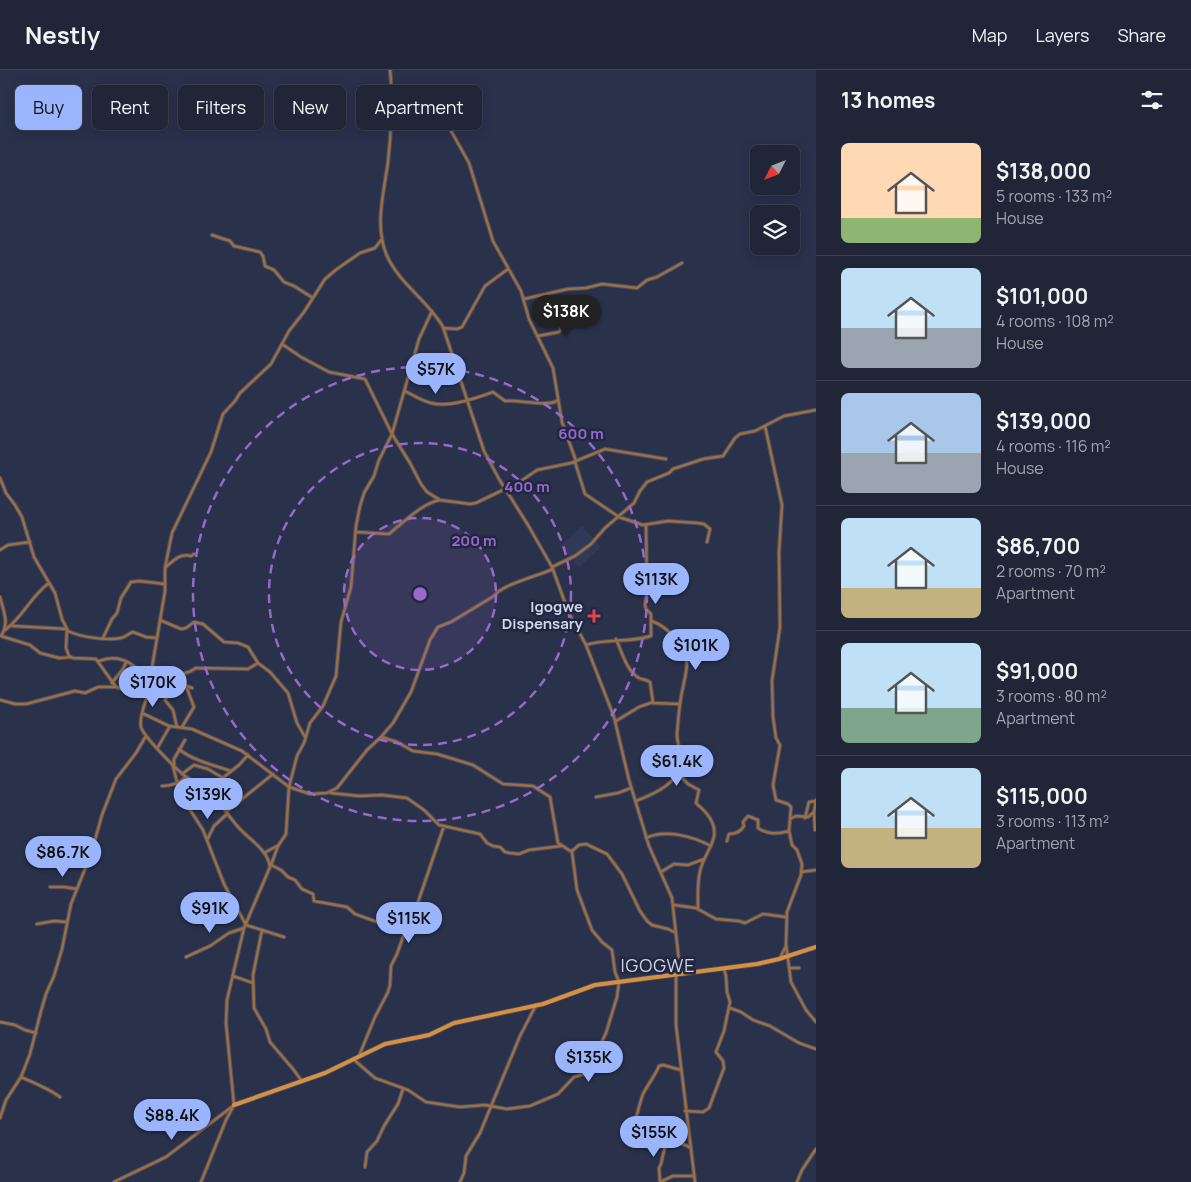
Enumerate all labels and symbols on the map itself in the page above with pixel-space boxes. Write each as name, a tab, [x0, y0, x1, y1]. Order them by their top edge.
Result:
north arrow	[750, 145, 800, 195]
pin: $138K	[531, 294, 601, 337]
pin: $57K	[406, 352, 466, 395]
text: 600 m	[558, 423, 604, 444]
text: 400 m	[504, 476, 550, 497]
text: 200 m	[451, 530, 497, 551]
pin: $113K	[621, 562, 691, 605]
centre of rings	[411, 585, 429, 603]
place label: Igogwe Dispensary	[502, 596, 584, 634]
marker: Igogwe Dispensary	[587, 609, 601, 623]
pin: $101K	[661, 628, 731, 671]
pin: $170K	[118, 666, 188, 708]
pin: $61.4K	[636, 744, 718, 787]
pin: $139K	[173, 778, 243, 820]
pin: $86.7K	[22, 836, 104, 878]
pin: $91K	[180, 892, 240, 934]
pin: $115K	[374, 902, 444, 944]
district label: IGOGWE	[620, 953, 696, 977]
pin: $135K	[554, 1040, 624, 1083]
pin: $88.4K	[131, 1098, 213, 1141]
pin: $155K	[619, 1116, 689, 1158]

